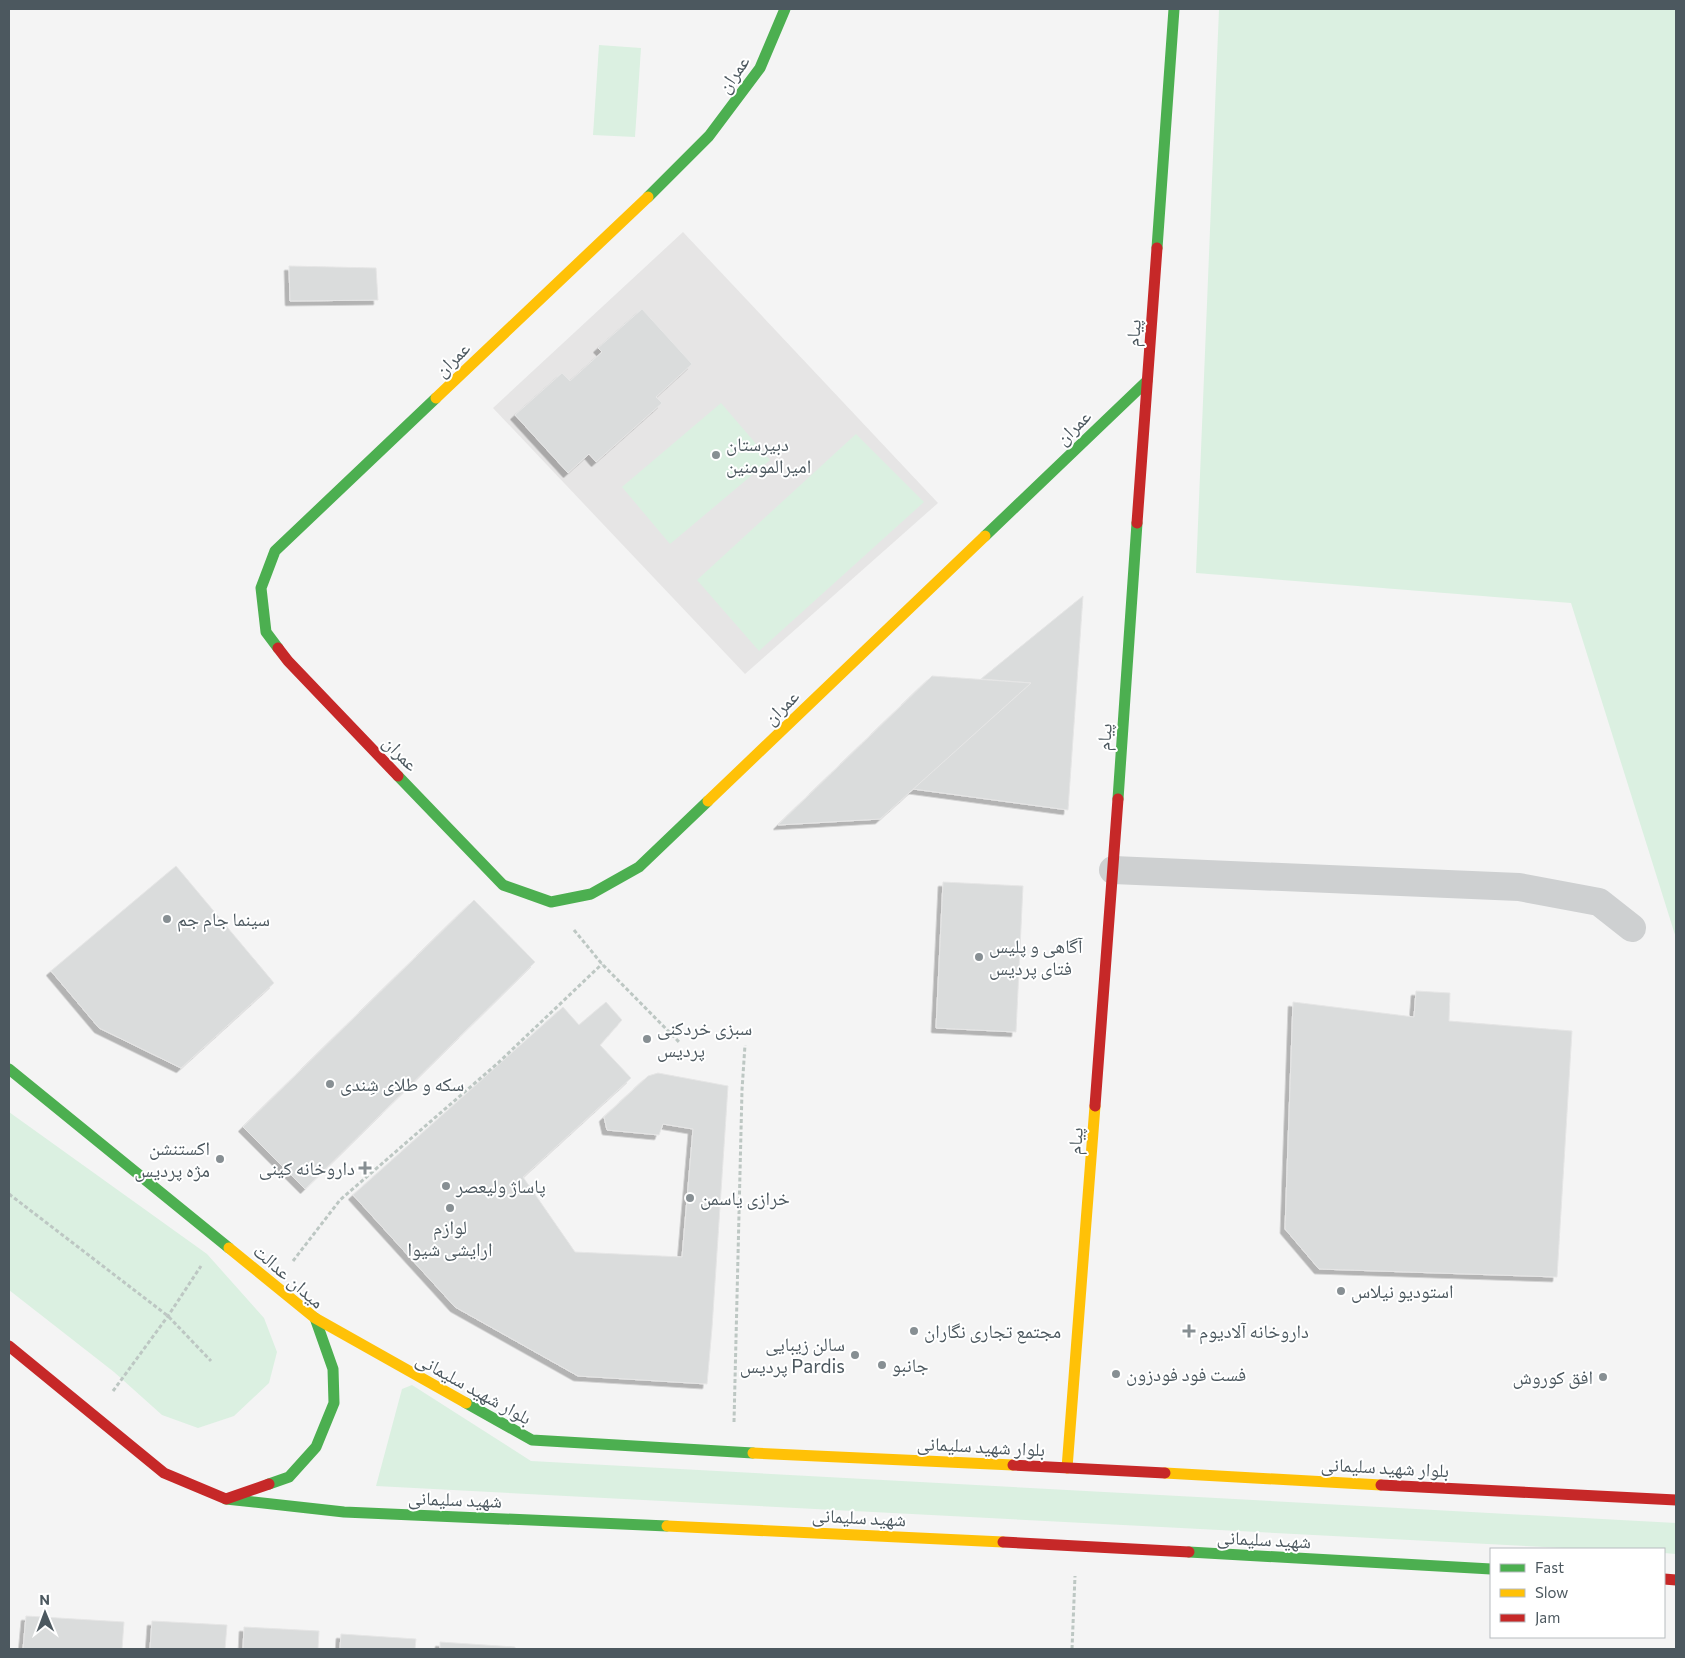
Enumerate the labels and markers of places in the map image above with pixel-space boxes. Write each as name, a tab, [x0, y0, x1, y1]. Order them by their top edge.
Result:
place label: دبیرستان امیرالمومنین	[726, 432, 811, 478]
marker: دبیرستان امیرالمومنین	[710, 449, 722, 461]
place label: سینما جام جم	[177, 907, 270, 933]
marker: سینما جام جم	[161, 913, 173, 925]
place label: آگاهی و پلیس فتای پردیس	[989, 934, 1084, 980]
marker: آگاهی و پلیس فتای پردیس	[973, 951, 985, 963]
place label: سبزی خردکنی پردیس	[657, 1016, 752, 1062]
marker: سبزی خردکنی پردیس	[641, 1033, 653, 1045]
place label: سکه و طلای شِندی	[340, 1072, 464, 1096]
marker: سکه و طلای شِندی	[324, 1078, 336, 1090]
place label: اکستنشن مژه پردیس	[134, 1136, 210, 1182]
marker: اکستنشن مژه پردیس	[214, 1153, 226, 1165]
place label: داروخانه کینی	[259, 1156, 355, 1180]
marker: داروخانه کینی	[359, 1162, 371, 1174]
place label: پاساژ ولیعصر	[455, 1174, 546, 1198]
marker: پاساژ ولیعصر	[440, 1180, 452, 1192]
place label: خرازی یاسمن	[700, 1186, 790, 1210]
marker: خرازی یاسمن	[684, 1192, 696, 1204]
marker: لوازم ارایشی شیوا	[444, 1202, 456, 1214]
place label: لوازم ارایشی شیوا	[408, 1215, 492, 1261]
place label: استودیو نیلاس	[1351, 1279, 1454, 1303]
marker: استودیو نیلاس	[1335, 1285, 1347, 1297]
place label: مجتمع تجاری نگاران	[924, 1319, 1061, 1344]
place label: داروخانه آلادیوم	[1199, 1319, 1309, 1345]
marker: مجتمع تجاری نگاران	[908, 1325, 920, 1337]
marker: داروخانه آلادیوم	[1183, 1325, 1195, 1337]
place label: سالن زیبایی پردیس Pardis	[740, 1332, 845, 1378]
marker: سالن زیبایی پردیس Pardis	[849, 1349, 861, 1361]
place label: جانبو	[892, 1353, 929, 1377]
marker: جانبو	[876, 1359, 888, 1371]
place label: فست فود فودزون	[1126, 1362, 1246, 1386]
place label: افق کوروش	[1512, 1365, 1593, 1389]
marker: فست فود فودزون	[1110, 1368, 1122, 1380]
marker: افق کوروش	[1597, 1371, 1609, 1383]

